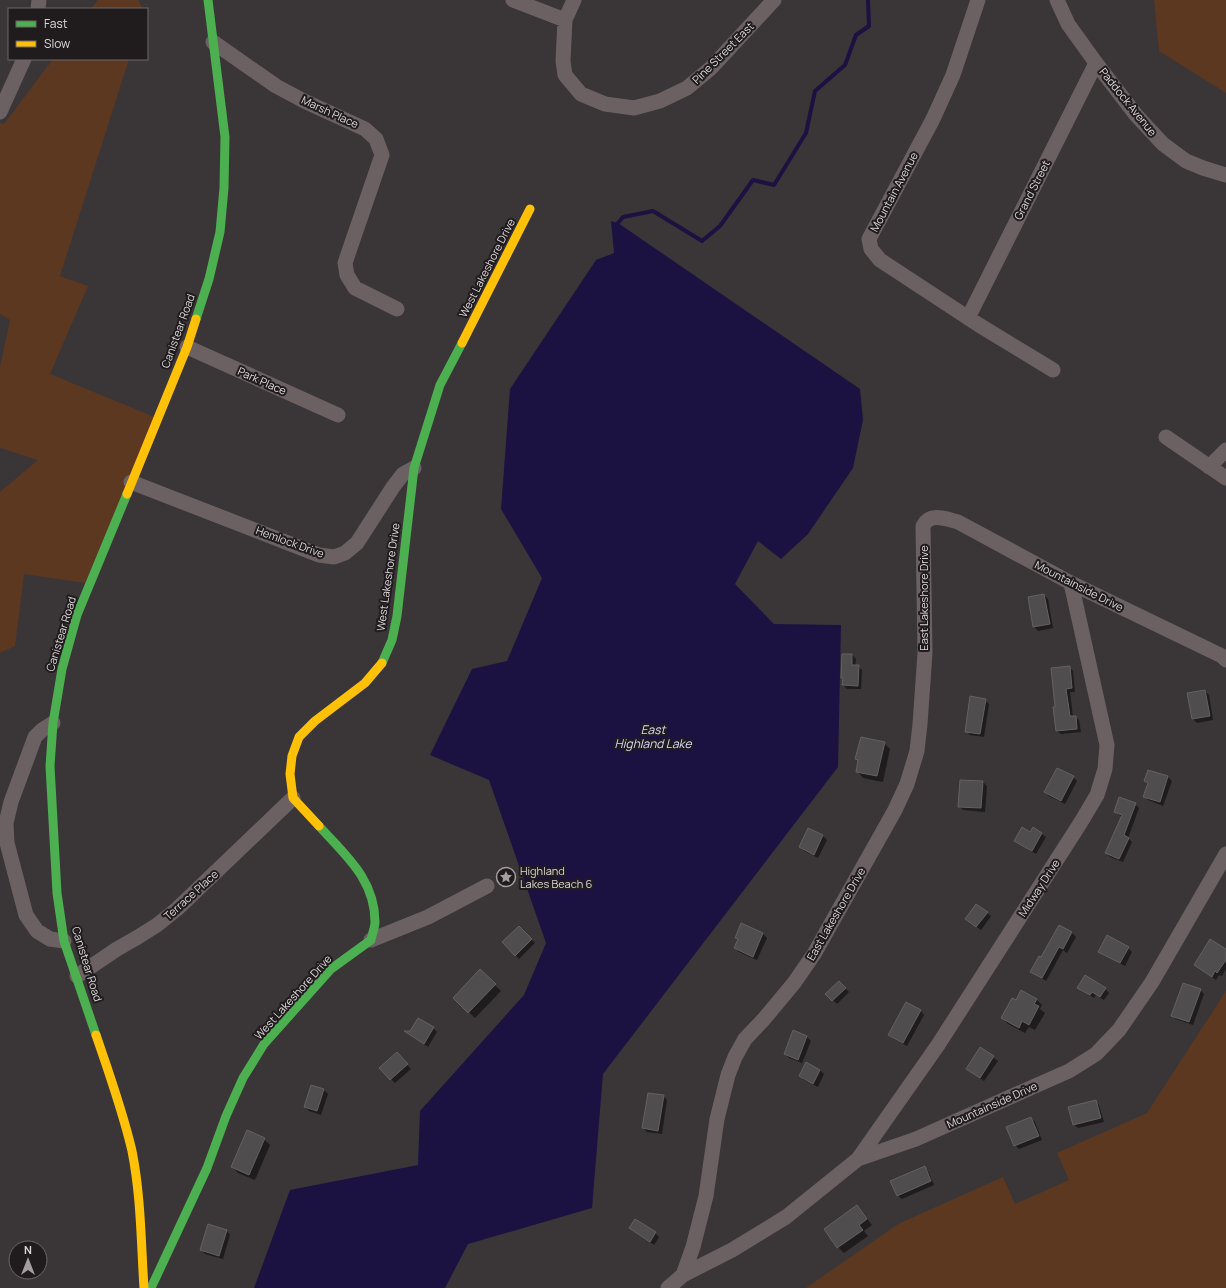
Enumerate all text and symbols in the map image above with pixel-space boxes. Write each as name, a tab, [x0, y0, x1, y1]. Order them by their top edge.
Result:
legend	[8, 8, 148, 60]
text: Fast	[44, 15, 68, 32]
street label: Pine Street East	[689, 19, 757, 87]
text: Slow	[44, 35, 70, 52]
street label: Paddock Avenue	[1096, 65, 1161, 139]
street label: Marsh Place	[299, 92, 362, 132]
street label: Mountain Avenue	[866, 149, 921, 234]
street label: Grand Street	[1010, 157, 1053, 222]
street label: West Lakeshore Drive	[455, 215, 518, 320]
street label: Canistear Road	[157, 292, 198, 370]
street label: Park Place	[235, 363, 289, 398]
street label: West Lakeshore Drive	[372, 521, 403, 632]
street label: Hemlock Drive	[254, 522, 327, 561]
street label: East Lakeshore Drive	[916, 545, 931, 651]
street label: Mountainside Drive	[1032, 557, 1127, 615]
street label: Canistear Road	[42, 594, 79, 673]
water label: East Highland Lake	[615, 721, 692, 752]
street label: Midway Drive	[1014, 856, 1063, 919]
place label: Highland Lakes Beach 6	[520, 863, 592, 891]
street label: East Lakeshore Drive	[803, 864, 869, 963]
street label: Terrace Place	[160, 866, 221, 923]
place icon: Highland Lakes Beach 6	[495, 866, 517, 888]
street label: Canistear Road	[69, 924, 106, 1003]
street label: West Lakeshore Drive	[251, 951, 335, 1042]
street label: Mountainside Drive	[944, 1078, 1040, 1131]
north arrow	[8, 1240, 48, 1280]
text: N	[24, 1242, 32, 1257]

